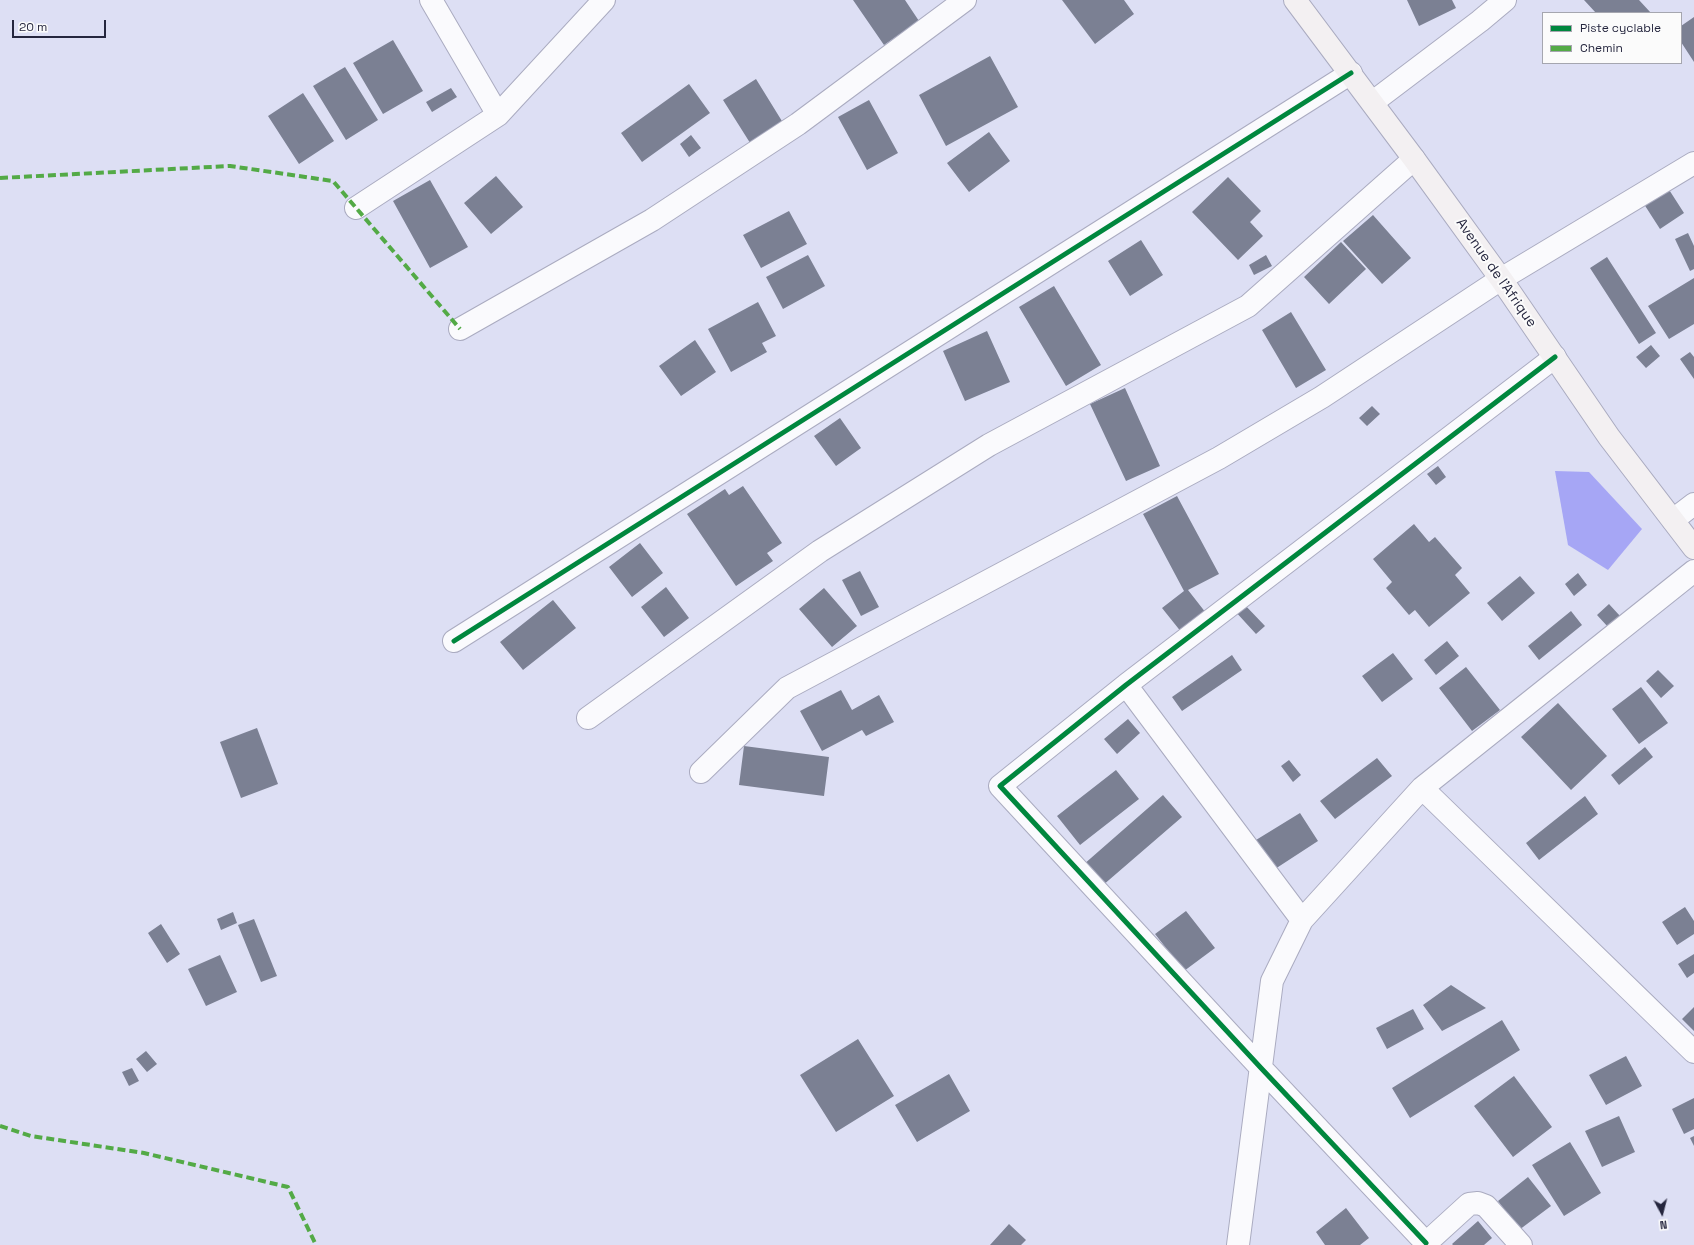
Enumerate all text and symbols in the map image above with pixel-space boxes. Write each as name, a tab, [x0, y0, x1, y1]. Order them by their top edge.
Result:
scale bar	[14, 12, 108, 38]
legend	[1542, 12, 1682, 64]
text: 20 m	[19, 19, 47, 35]
text: Piste cyclable	[1580, 20, 1661, 36]
text: Chemin	[1580, 40, 1623, 56]
street label: Avenue de l'Afrique	[1452, 215, 1540, 331]
north arrow	[1642, 1193, 1682, 1233]
text: N	[1659, 1218, 1668, 1232]

